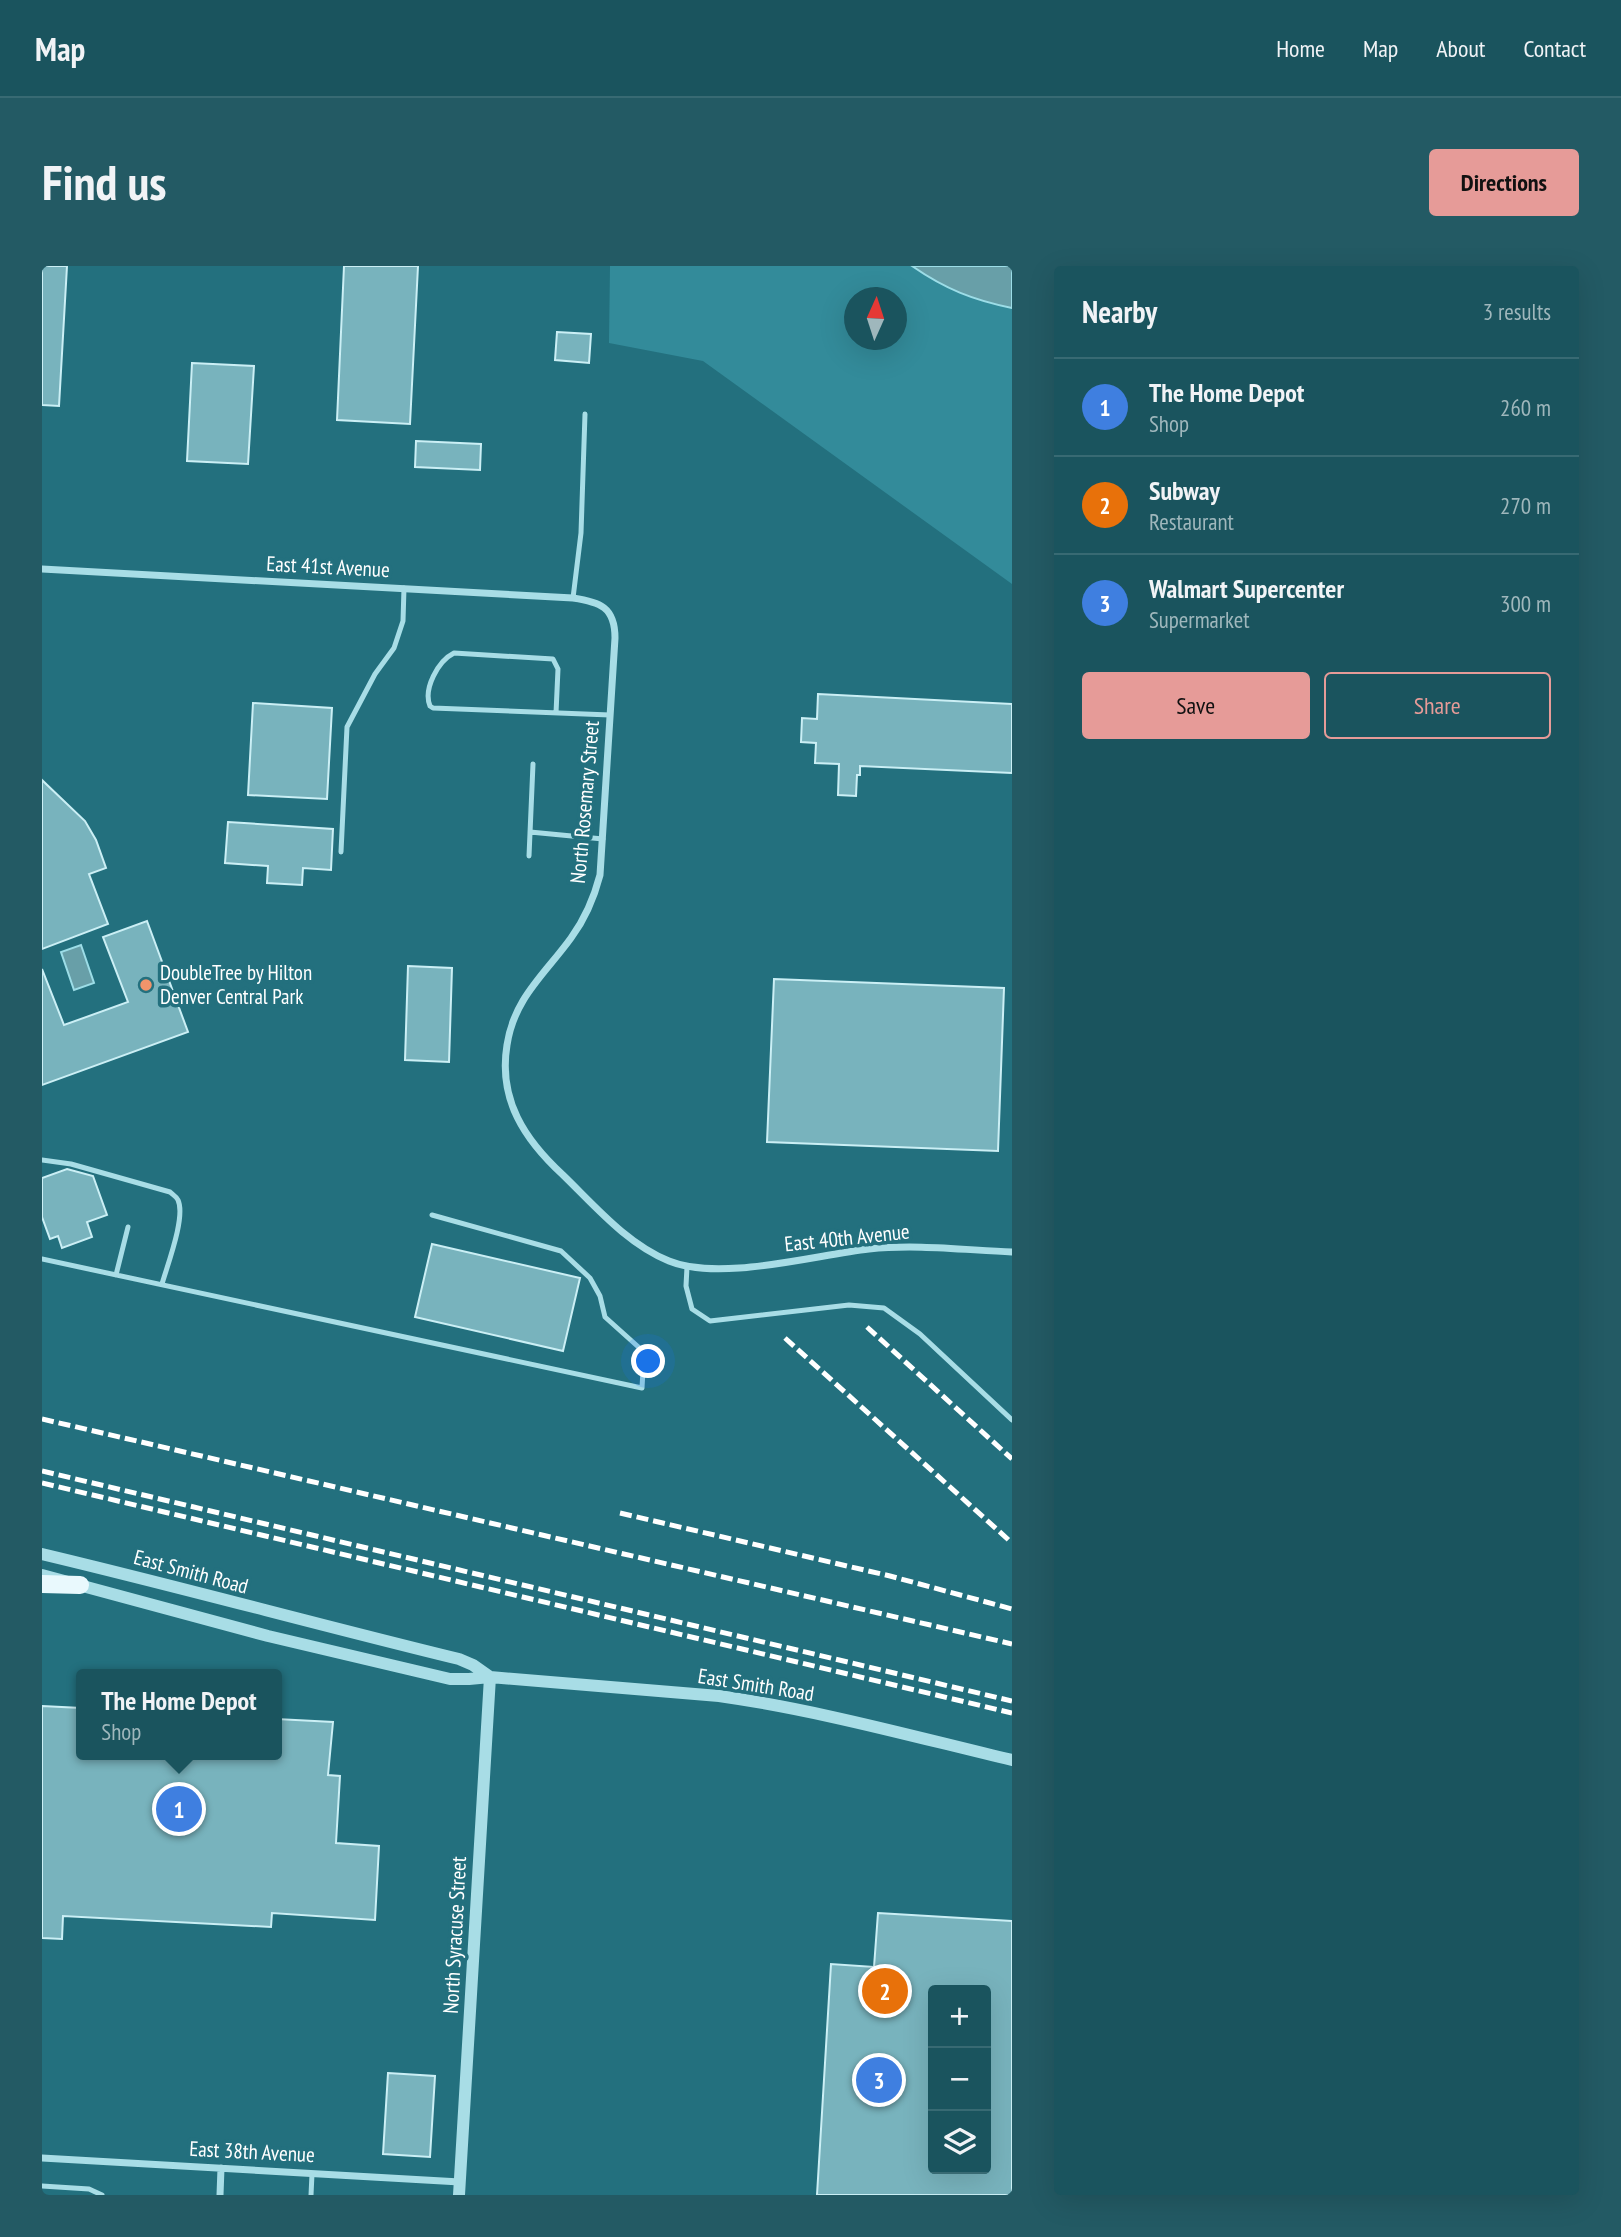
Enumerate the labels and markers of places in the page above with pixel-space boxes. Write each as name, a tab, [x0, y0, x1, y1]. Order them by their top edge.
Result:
place label: DoubleTree by Hilton Denver Central Park	[160, 959, 312, 1010]
marker: DoubleTree by Hilton Denver Central Park	[138, 977, 154, 993]
pin: 1	[156, 1783, 202, 1835]
pin: 2	[862, 1965, 908, 2017]
pin: 3	[856, 2054, 902, 2106]

